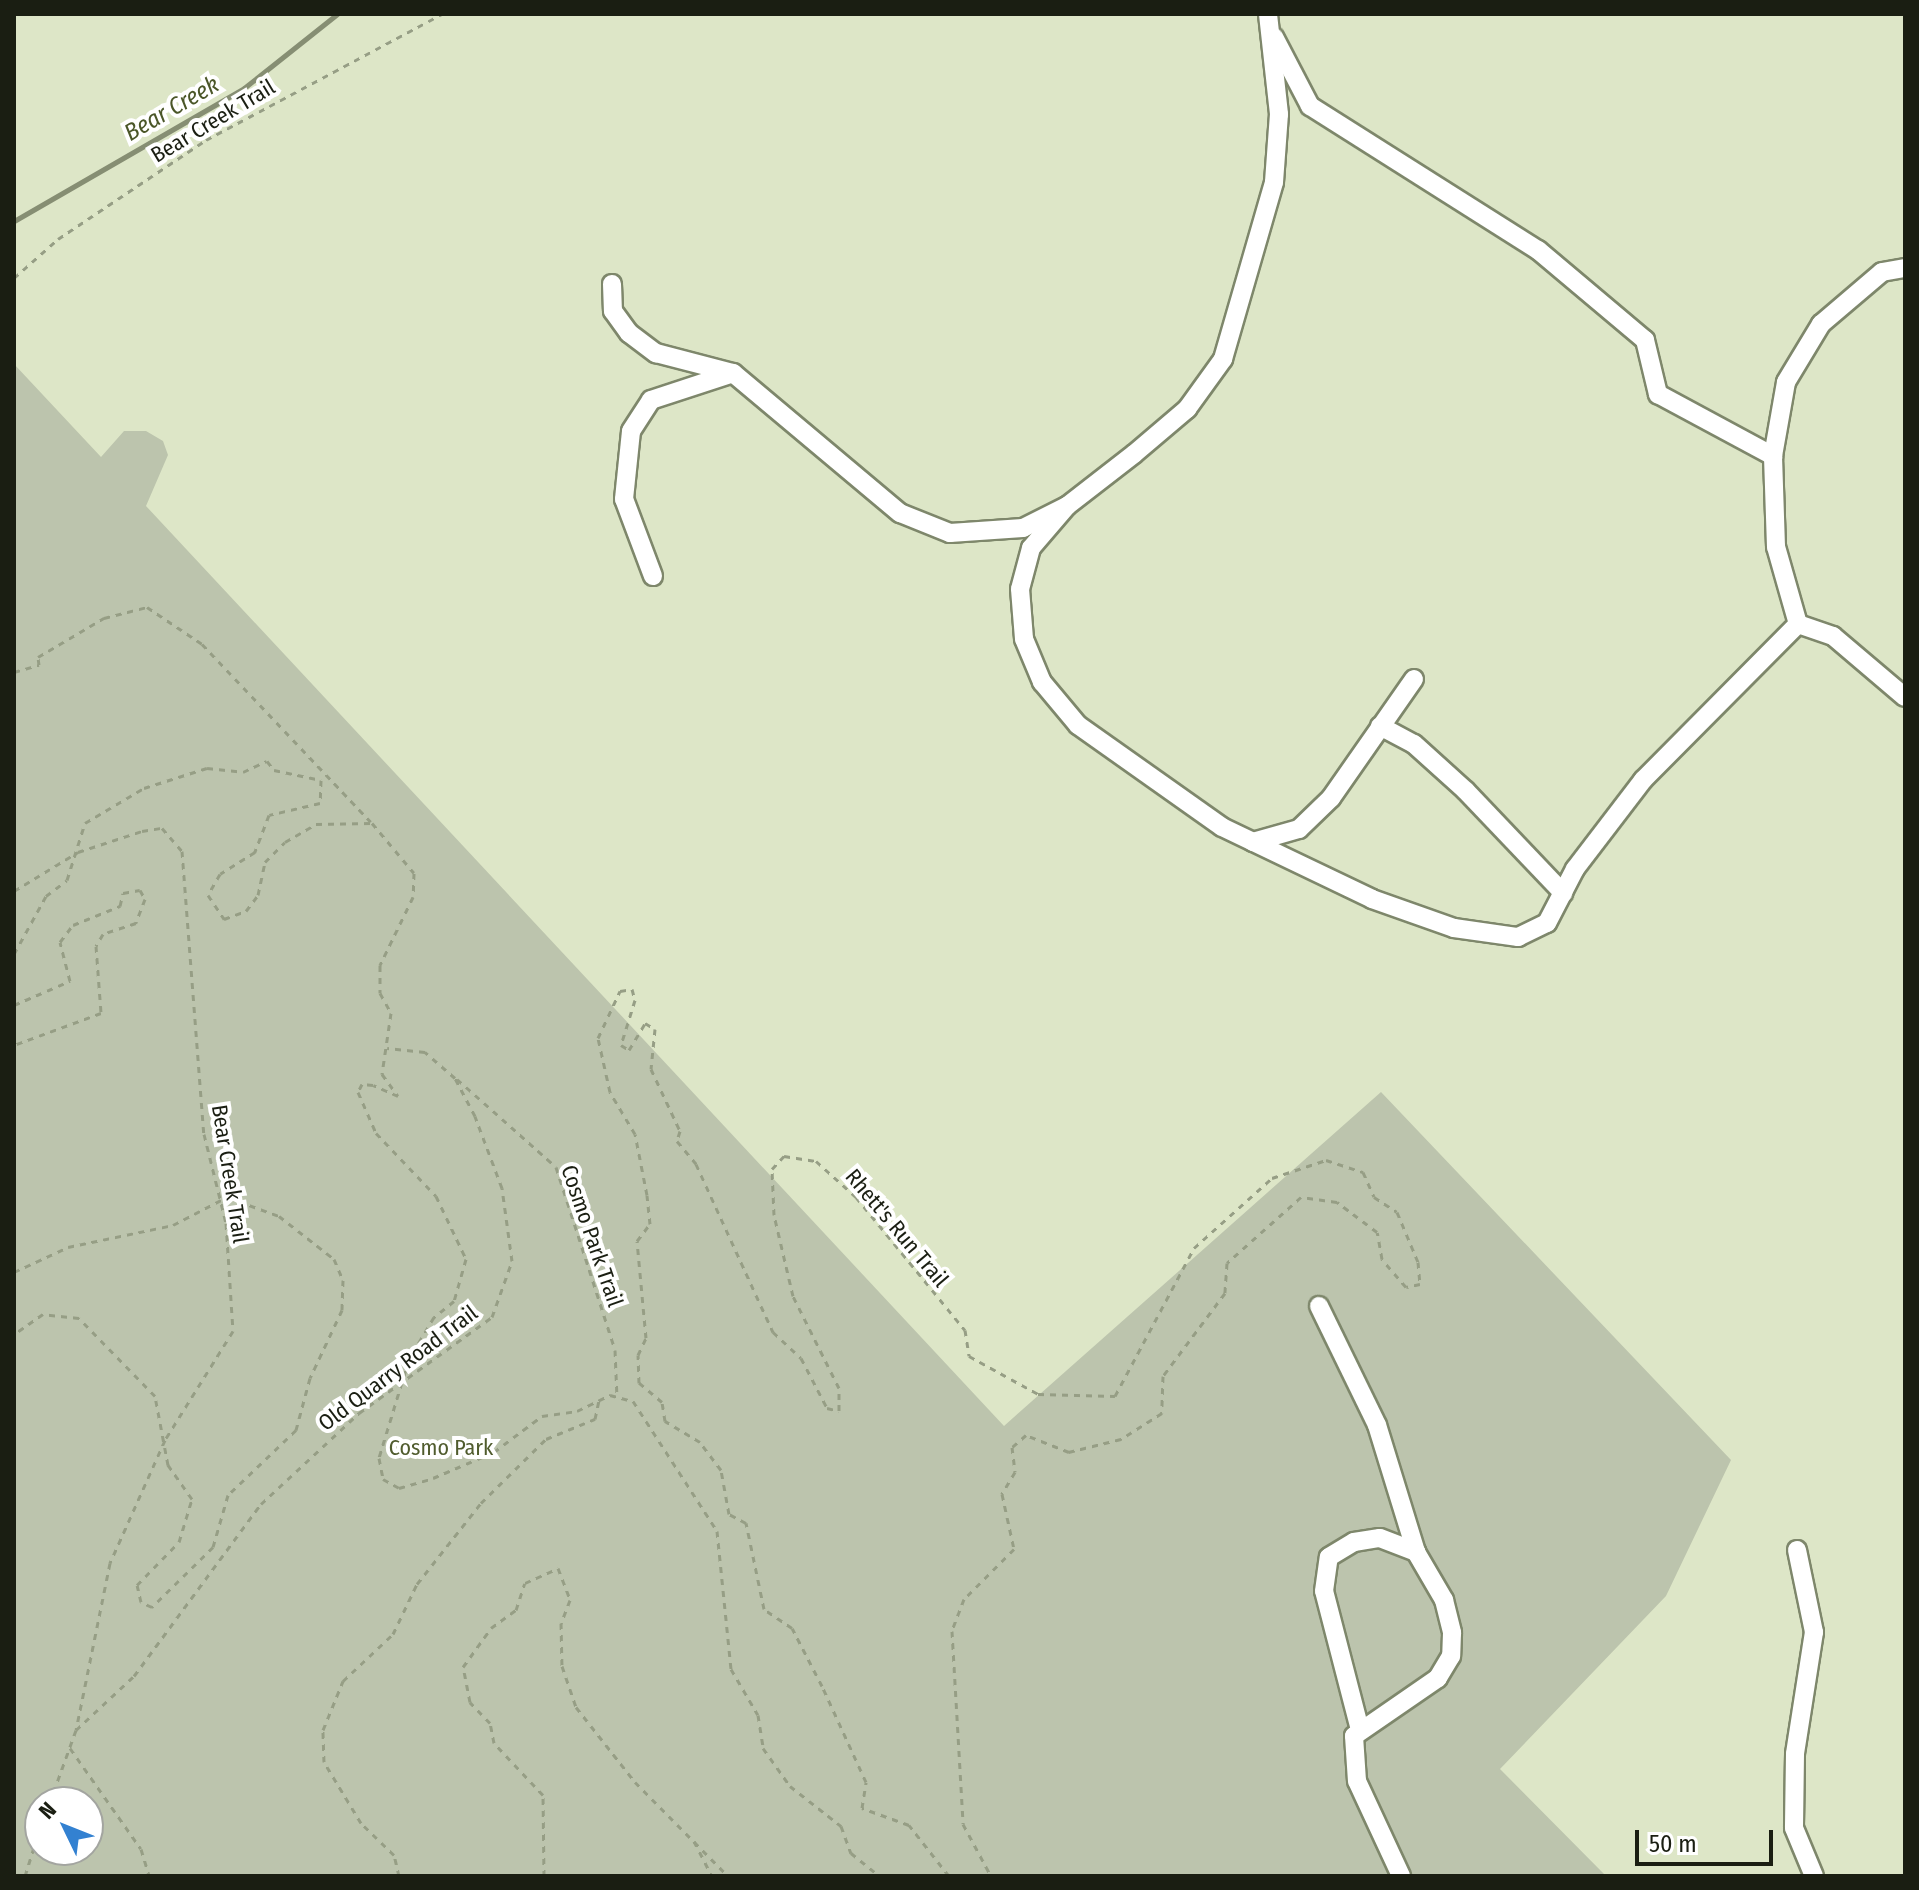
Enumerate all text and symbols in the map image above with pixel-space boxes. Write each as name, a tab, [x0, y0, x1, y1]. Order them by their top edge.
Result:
water label: Bear Creek	[119, 70, 225, 148]
street label: Bear Creek Trail	[146, 74, 280, 168]
street label: Bear Creek Trail	[206, 1103, 254, 1245]
street label: Cosmo Park Trail	[555, 1162, 629, 1310]
street label: Rhett's Run Trail	[840, 1164, 954, 1292]
street label: Old Quarry Road Trail	[313, 1300, 483, 1436]
park label: Cosmo Park	[389, 1435, 493, 1461]
north arrow	[24, 1786, 104, 1866]
text: N	[33, 1797, 62, 1825]
scale bar	[1639, 1814, 1777, 1864]
text: 50 m	[1649, 1830, 1697, 1858]

